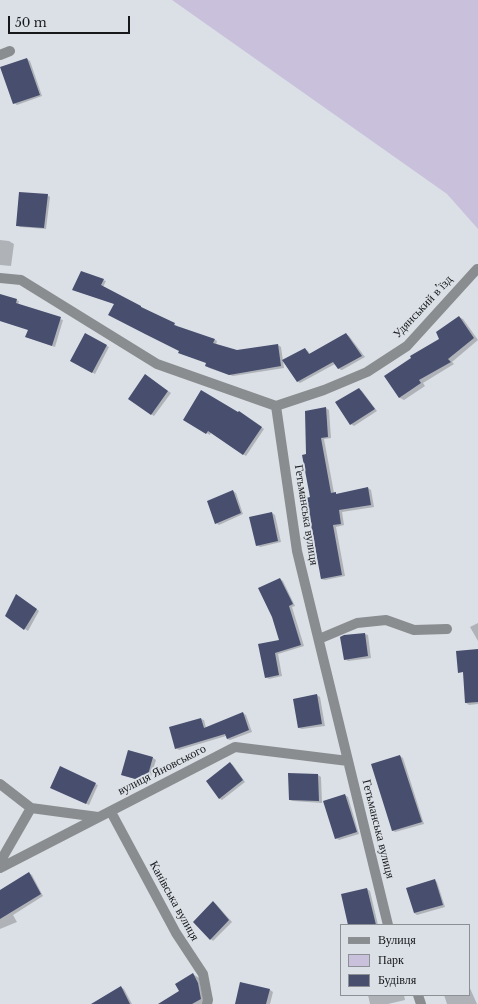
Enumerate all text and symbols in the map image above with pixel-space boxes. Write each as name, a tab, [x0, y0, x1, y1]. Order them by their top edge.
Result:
scale bar	[10, 8, 132, 34]
text: 50 m	[15, 15, 47, 30]
street label: Удянський в’їзд	[390, 273, 456, 341]
street label: Гетьманська вулиця	[291, 464, 321, 566]
street label: вулиця Яновського	[115, 742, 209, 798]
street label: Гетьманська вулиця	[359, 778, 397, 880]
street label: Канівська вулиця	[146, 859, 202, 943]
legend	[340, 924, 470, 996]
text: Вулиця	[378, 932, 416, 947]
text: Парк	[378, 952, 404, 967]
text: Будівля	[378, 972, 416, 987]

